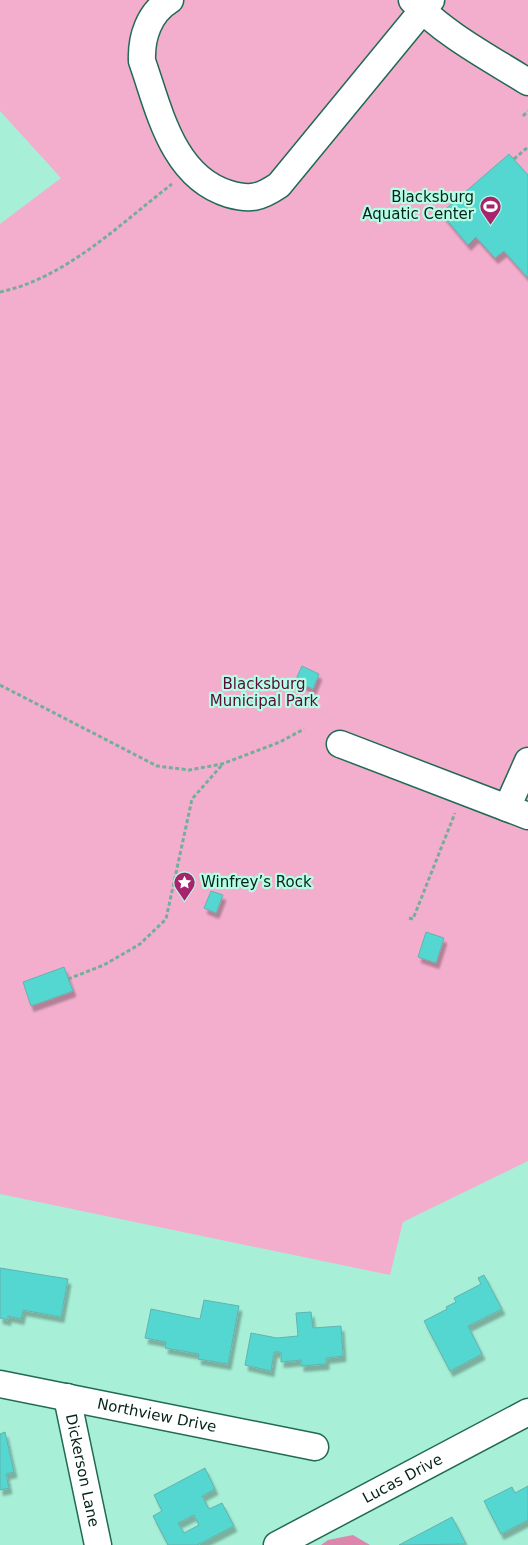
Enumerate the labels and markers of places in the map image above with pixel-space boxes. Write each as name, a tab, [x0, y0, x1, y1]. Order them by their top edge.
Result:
place label: Blacksburg Aquatic Center	[362, 188, 475, 223]
sports icon: Blacksburg Aquatic Center	[478, 194, 502, 225]
place icon: Winfrey’s Rock	[173, 870, 197, 901]
place label: Winfrey’s Rock	[201, 873, 312, 891]

